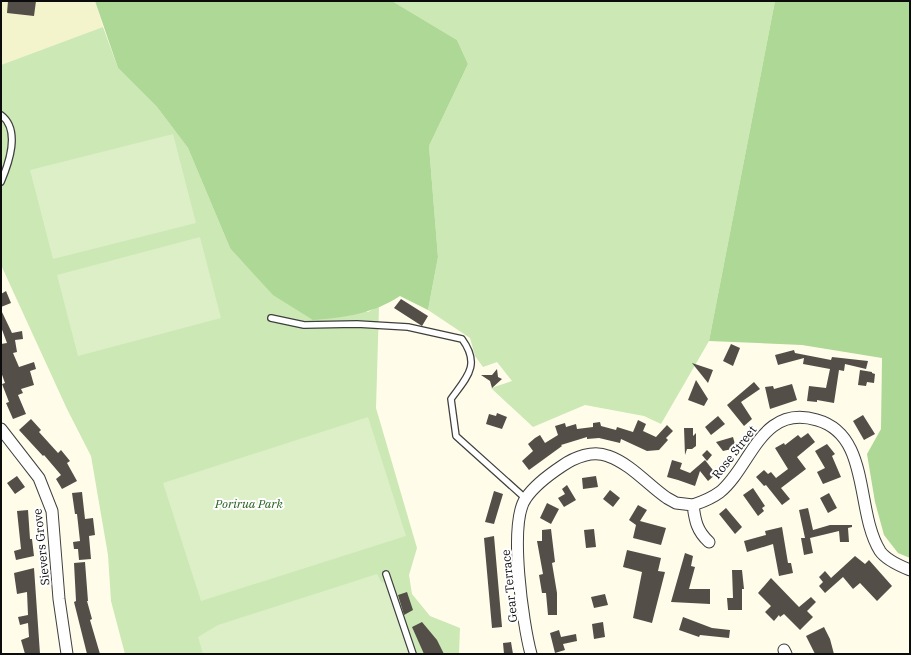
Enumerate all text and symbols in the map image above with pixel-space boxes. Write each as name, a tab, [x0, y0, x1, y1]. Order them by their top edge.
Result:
street label: Rose Street	[709, 422, 759, 482]
park label: Porirua Park	[214, 496, 284, 511]
street label: Sievers Grove	[30, 508, 52, 586]
street label: Gear Terrace	[498, 549, 520, 623]

